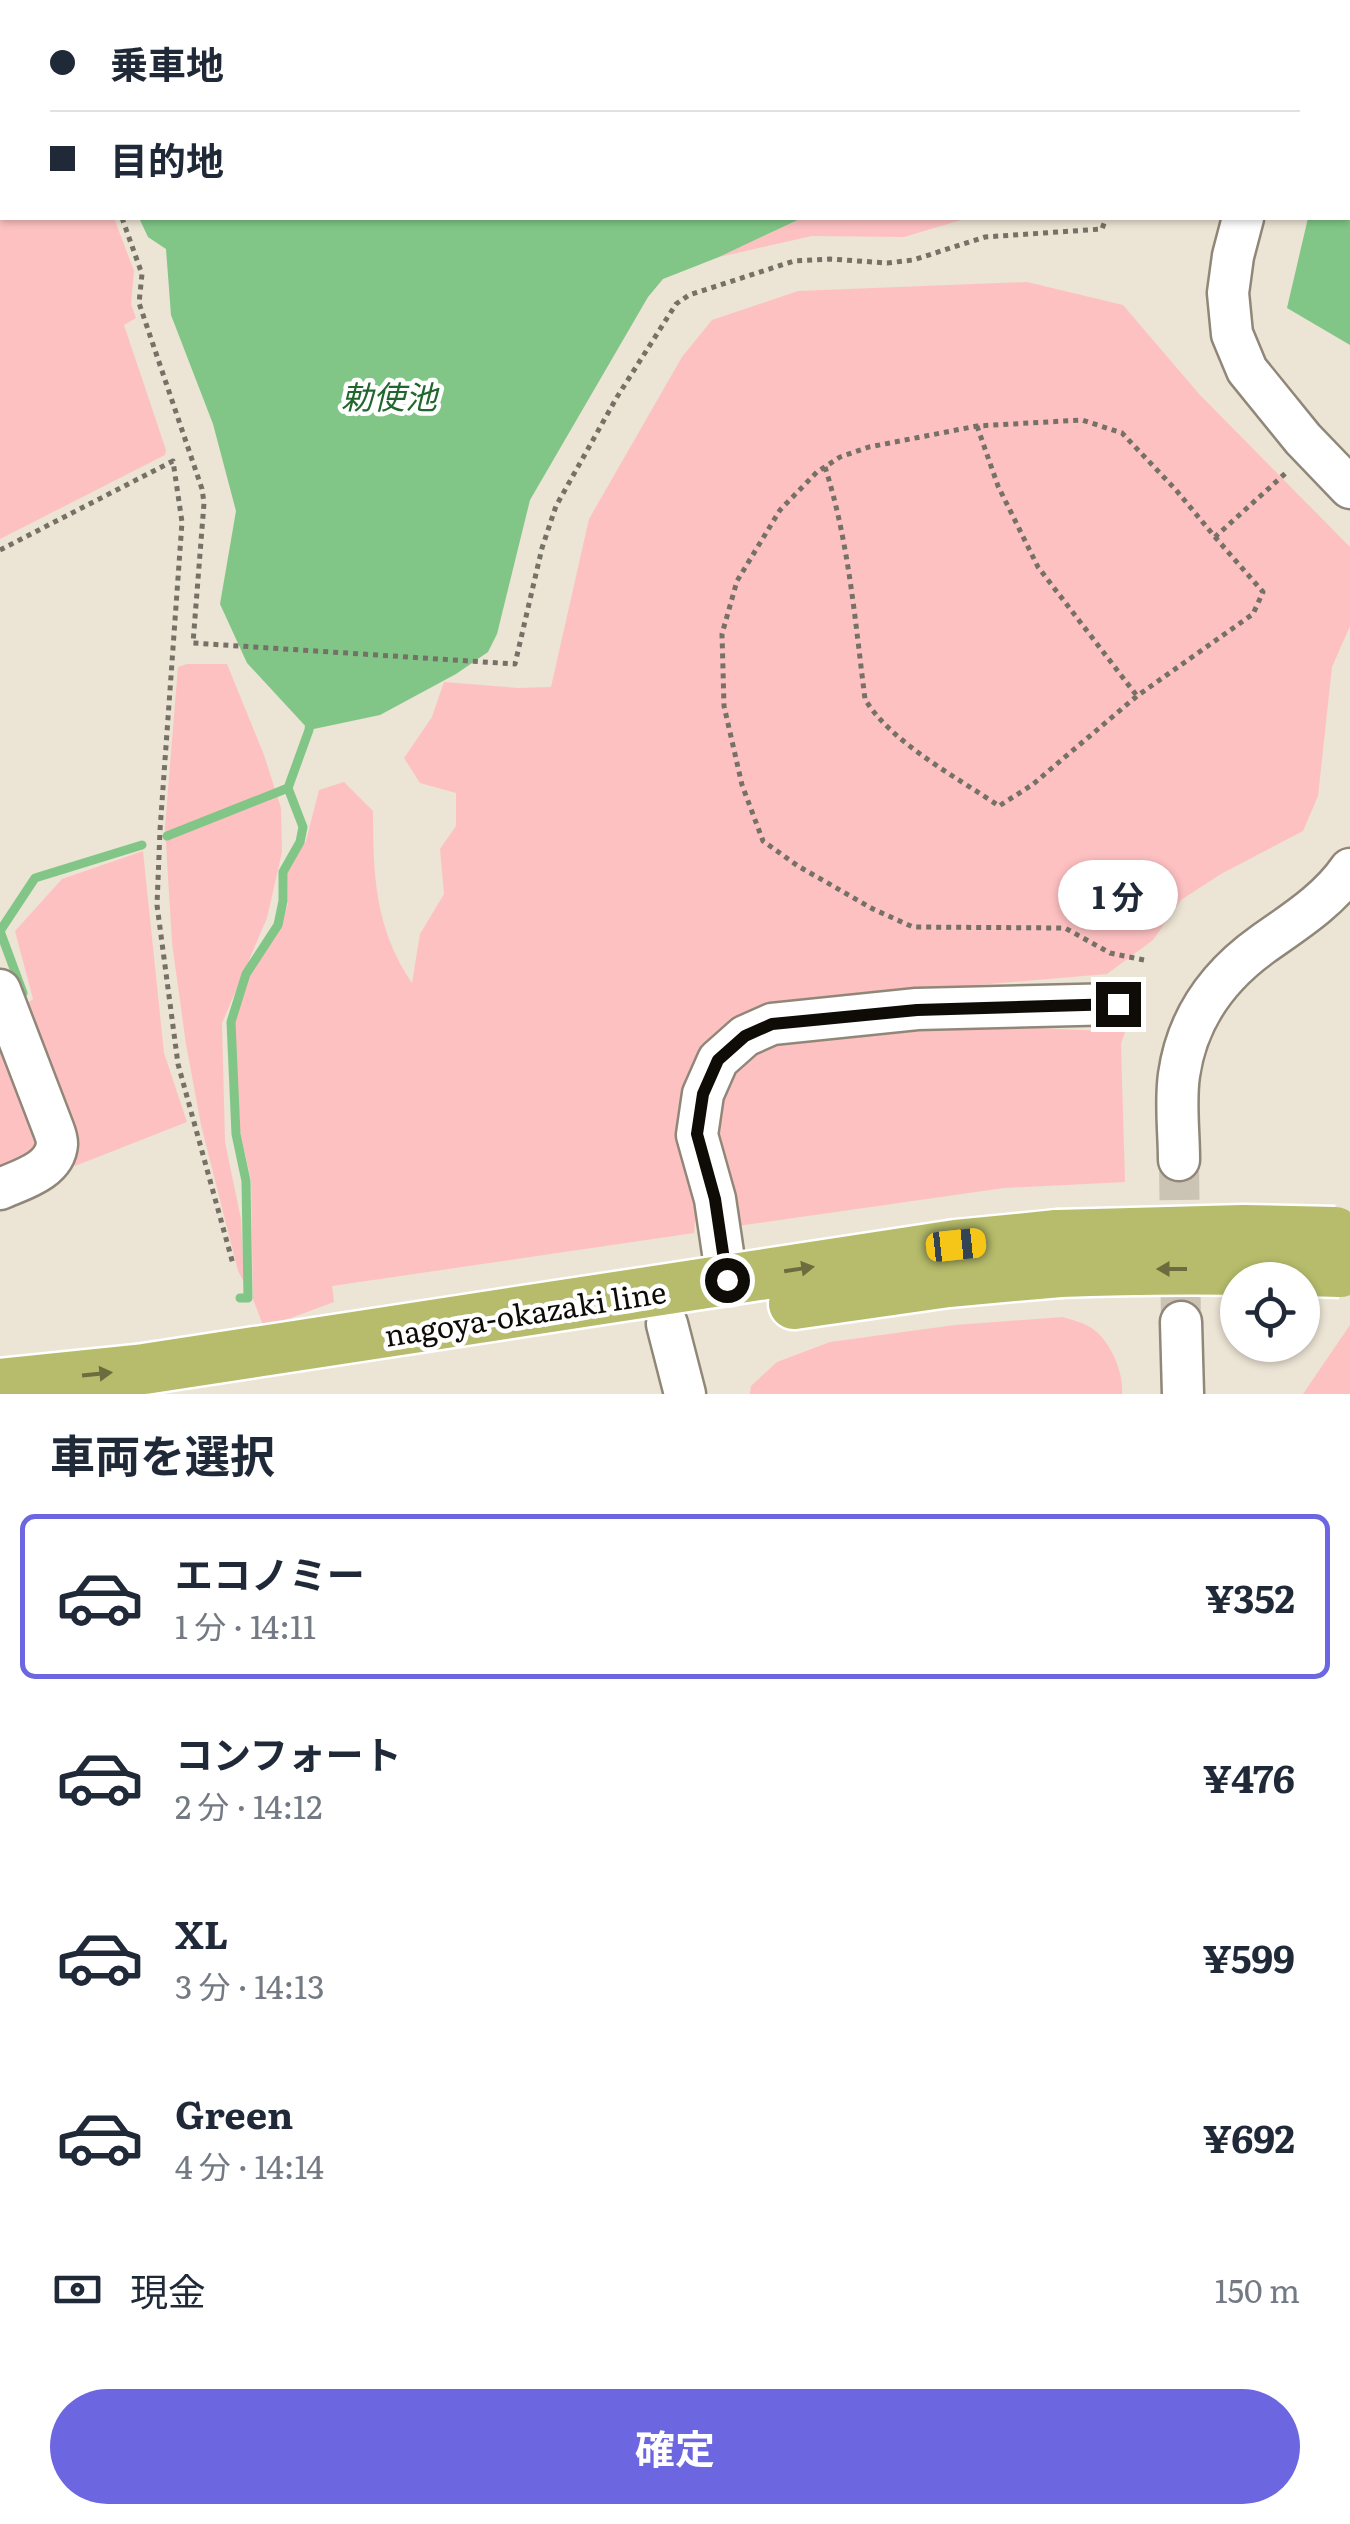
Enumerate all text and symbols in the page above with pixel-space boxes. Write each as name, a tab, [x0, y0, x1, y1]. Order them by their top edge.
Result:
text: 乗車地	[110, 34, 224, 91]
text: 目的地	[110, 130, 224, 187]
water label: 勅使池	[341, 371, 440, 419]
callout: 1 分	[1058, 859, 1178, 929]
text: 1 分	[1092, 871, 1144, 919]
route end	[1096, 982, 1141, 1027]
car	[925, 1227, 987, 1263]
route start	[705, 1258, 750, 1303]
one-way arrow	[784, 1261, 815, 1276]
one-way arrow	[1156, 1261, 1188, 1277]
map controls	[1220, 1262, 1320, 1362]
button: locate	[1220, 1262, 1320, 1362]
street label: nagoya-okazaki line	[381, 1268, 669, 1356]
one-way arrow	[82, 1366, 113, 1382]
text: 車両を選択	[50, 1420, 275, 1487]
text: エコノミー	[175, 1544, 365, 1601]
icon: car	[55, 1552, 145, 1642]
text: ¥352	[1205, 1568, 1295, 1625]
text: 1 分 · 14:11	[175, 1601, 316, 1649]
text: コンフォート	[175, 1724, 402, 1781]
icon: car	[55, 1732, 145, 1822]
text: ¥476	[1203, 1748, 1295, 1805]
text: 2 分 · 14:12	[175, 1781, 322, 1829]
text: XL	[175, 1904, 228, 1961]
icon: car	[55, 1912, 145, 2002]
text: ¥599	[1203, 1928, 1295, 1985]
text: 3 分 · 14:13	[175, 1961, 325, 2009]
text: Green	[175, 2084, 293, 2141]
icon: car	[55, 2092, 145, 2182]
text: ¥692	[1203, 2108, 1295, 2165]
text: 4 分 · 14:14	[175, 2141, 324, 2189]
text: 現金	[130, 2261, 206, 2318]
icon: cash	[50, 2262, 105, 2317]
text: 150 m	[1215, 2265, 1300, 2313]
button: 確定	[50, 2389, 1300, 2504]

